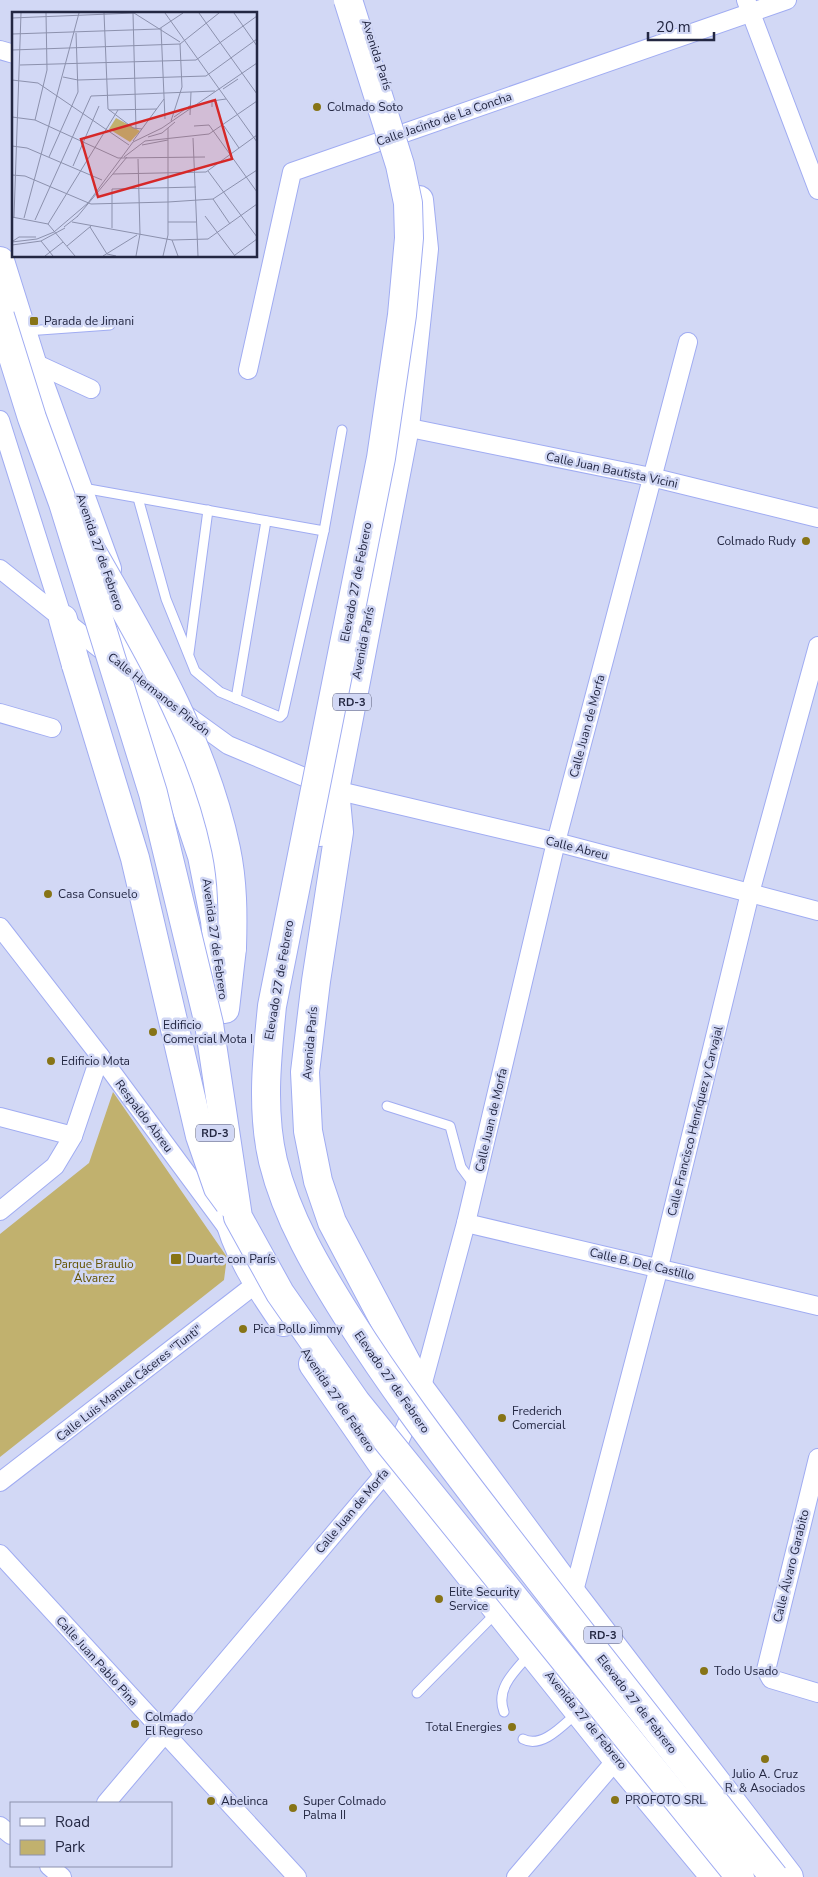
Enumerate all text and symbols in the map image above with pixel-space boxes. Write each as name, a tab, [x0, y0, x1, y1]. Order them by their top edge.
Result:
scale bar	[648, 10, 714, 42]
inset map	[12, 12, 258, 258]
text: 20 m	[656, 17, 691, 37]
street label: Avenida París	[358, 18, 396, 93]
street label: Calle Jacinto de La Concha	[374, 88, 514, 150]
place label: Colmado Soto	[327, 99, 403, 115]
marker: Colmado Soto	[311, 101, 323, 113]
place label: Parada de Jimani	[44, 313, 134, 329]
marker: Parada de Jimani	[28, 315, 40, 327]
street label: Calle Juan Bautista Vicini	[545, 448, 679, 492]
street label: Avenida 27 de Febrero	[73, 492, 128, 613]
street label: Elevado 27 de Febrero	[337, 521, 375, 643]
place label: Colmado Rudy	[717, 533, 797, 549]
marker: Colmado Rudy	[800, 535, 812, 547]
street label: Avenida París	[348, 605, 378, 681]
street label: Calle Hermanos Pinzón	[105, 649, 213, 739]
street label: Calle Juan de Morfa	[566, 673, 608, 779]
road number: RD-3	[333, 694, 371, 710]
street label: Calle Abreu	[544, 833, 610, 863]
street label: Avenida 27 de Febrero	[199, 877, 231, 1001]
place label: Casa Consuelo	[58, 886, 138, 902]
marker: Casa Consuelo	[42, 888, 54, 900]
street label: Elevado 27 de Febrero	[261, 919, 297, 1041]
street label: Avenida París	[299, 1005, 321, 1080]
place label: Edificio Comercial Mota I	[163, 1017, 253, 1047]
street label: Calle Francisco Henríquez y Carvajal	[664, 1024, 727, 1218]
marker: Edificio Comercial Mota I	[147, 1026, 159, 1038]
place label: Edificio Mota	[61, 1053, 130, 1069]
marker: Edificio Mota	[45, 1055, 57, 1067]
street label: Calle Juan de Morfa	[471, 1067, 511, 1173]
street label: Respaldo Abreu	[112, 1077, 176, 1155]
road number: RD-3	[196, 1124, 234, 1142]
street label: Calle B. Del Castillo	[588, 1244, 696, 1284]
place label: Duarte con París	[187, 1251, 276, 1267]
marker: Duarte con París	[169, 1252, 183, 1266]
park label: Parque Braulio Álvarez	[54, 1256, 134, 1286]
street label: Calle Luis Manuel Cáceres "Tunti"	[53, 1321, 205, 1445]
place label: Pica Pollo Jimmy	[253, 1321, 343, 1337]
marker: Pica Pollo Jimmy	[237, 1323, 249, 1335]
street label: Elevado 27 de Febrero	[351, 1328, 433, 1436]
street label: Avenida 27 de Febrero	[297, 1345, 379, 1455]
place label: Frederich Comercial	[512, 1403, 566, 1433]
marker: Frederich Comercial	[496, 1412, 508, 1424]
street label: Calle Juan de Morfa	[312, 1465, 392, 1557]
street label: Calle Álvaro Garabito	[769, 1508, 813, 1624]
place label: Elite Security Service	[449, 1584, 520, 1614]
marker: Elite Security Service	[433, 1593, 445, 1605]
street label: Calle Juan Pablo Pina	[53, 1613, 141, 1709]
road number: RD-3	[584, 1626, 622, 1644]
street label: Elevado 27 de Febrero	[593, 1651, 681, 1757]
place label: Todo Usado	[714, 1663, 779, 1679]
marker: Todo Usado	[698, 1665, 710, 1677]
street label: Avenida 27 de Febrero	[541, 1668, 631, 1773]
place label: Colmado El Regreso	[145, 1709, 203, 1739]
marker: Colmado El Regreso	[129, 1718, 141, 1730]
place label: Total Energies	[425, 1719, 502, 1735]
marker: Total Energies	[506, 1721, 518, 1733]
marker: Julio A. Cruz R. & Asociados	[759, 1753, 771, 1765]
place label: Julio A. Cruz R. & Asociados	[725, 1766, 806, 1796]
place label: PROFOTO SRL	[625, 1792, 706, 1808]
place label: Abelinca	[221, 1793, 268, 1809]
place label: Super Colmado Palma II	[303, 1793, 386, 1823]
marker: PROFOTO SRL	[609, 1794, 621, 1806]
marker: Abelinca	[205, 1795, 217, 1807]
legend	[10, 1802, 172, 1867]
marker: Super Colmado Palma II	[287, 1802, 299, 1814]
text: Road	[55, 1812, 90, 1832]
text: Park	[55, 1837, 85, 1857]

